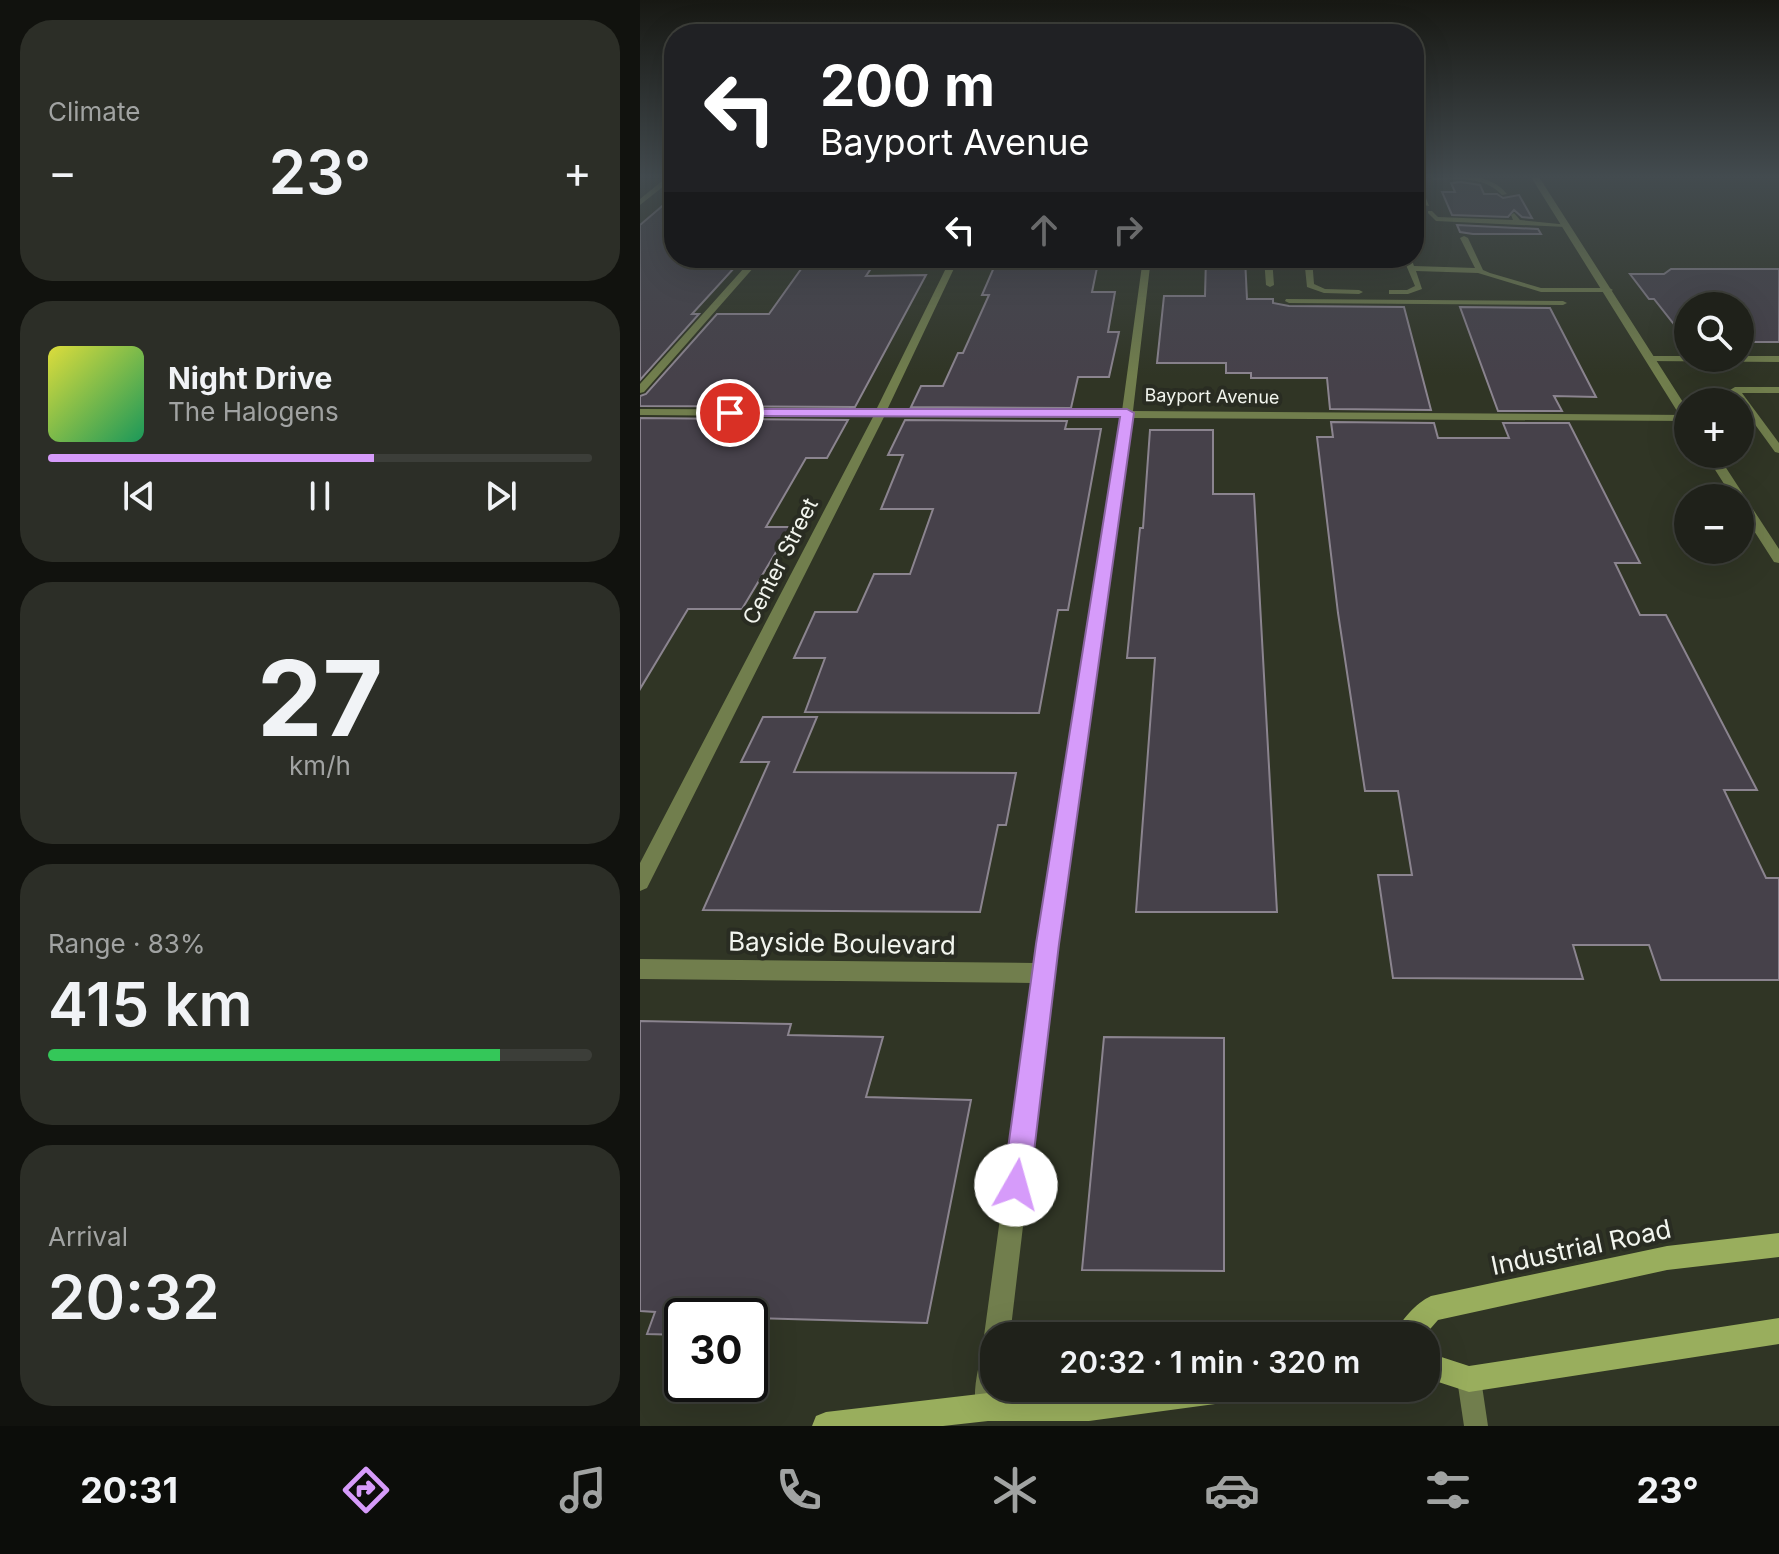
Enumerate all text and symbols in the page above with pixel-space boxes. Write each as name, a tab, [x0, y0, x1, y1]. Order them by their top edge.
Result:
text: 200 m	[820, 52, 995, 120]
icon: left	[688, 56, 792, 160]
text: Climate	[48, 96, 140, 127]
text: Bayport Avenue	[820, 120, 1090, 164]
text: 23°	[269, 136, 371, 208]
text: −	[48, 145, 77, 199]
text: +	[563, 145, 592, 199]
icon: left	[938, 208, 982, 252]
icon: ahead	[1022, 208, 1066, 252]
icon: right	[1106, 208, 1150, 252]
map controls	[1674, 292, 1754, 564]
button: search	[1674, 292, 1754, 372]
text: Night Drive	[168, 360, 332, 396]
pin	[696, 379, 764, 447]
street label: Bayport Avenue	[1144, 384, 1280, 408]
button: +	[1674, 388, 1754, 468]
icon: arrive	[708, 391, 752, 435]
text: The Halogens	[168, 396, 339, 427]
icon: previous	[117, 474, 161, 518]
icon: pause	[298, 474, 342, 518]
icon: next	[479, 474, 523, 518]
button: −	[1674, 484, 1754, 564]
street label: Center Street	[737, 494, 823, 628]
text: 27	[257, 635, 383, 761]
text: km/h	[289, 750, 351, 781]
street label: Bayside Boulevard	[728, 926, 956, 960]
text: Range · 83%	[48, 928, 205, 959]
text: 415 km	[48, 968, 252, 1040]
position arrow	[974, 1143, 1058, 1227]
street label: Industrial Road	[1488, 1213, 1674, 1281]
text: Arrival	[48, 1221, 128, 1252]
text: 20:32	[48, 1261, 220, 1333]
speed limit sign: 30	[664, 1298, 768, 1402]
text: 20:32 · 1 min · 320 m	[1060, 1344, 1360, 1380]
icon: directions	[338, 1462, 394, 1518]
icon: music	[555, 1462, 611, 1518]
icon: phone	[771, 1462, 827, 1518]
icon: climate	[987, 1462, 1043, 1518]
icon: car	[1204, 1462, 1260, 1518]
icon: filters	[1420, 1462, 1476, 1518]
text: 20:31	[80, 1468, 178, 1512]
text: 23°	[1637, 1468, 1699, 1512]

